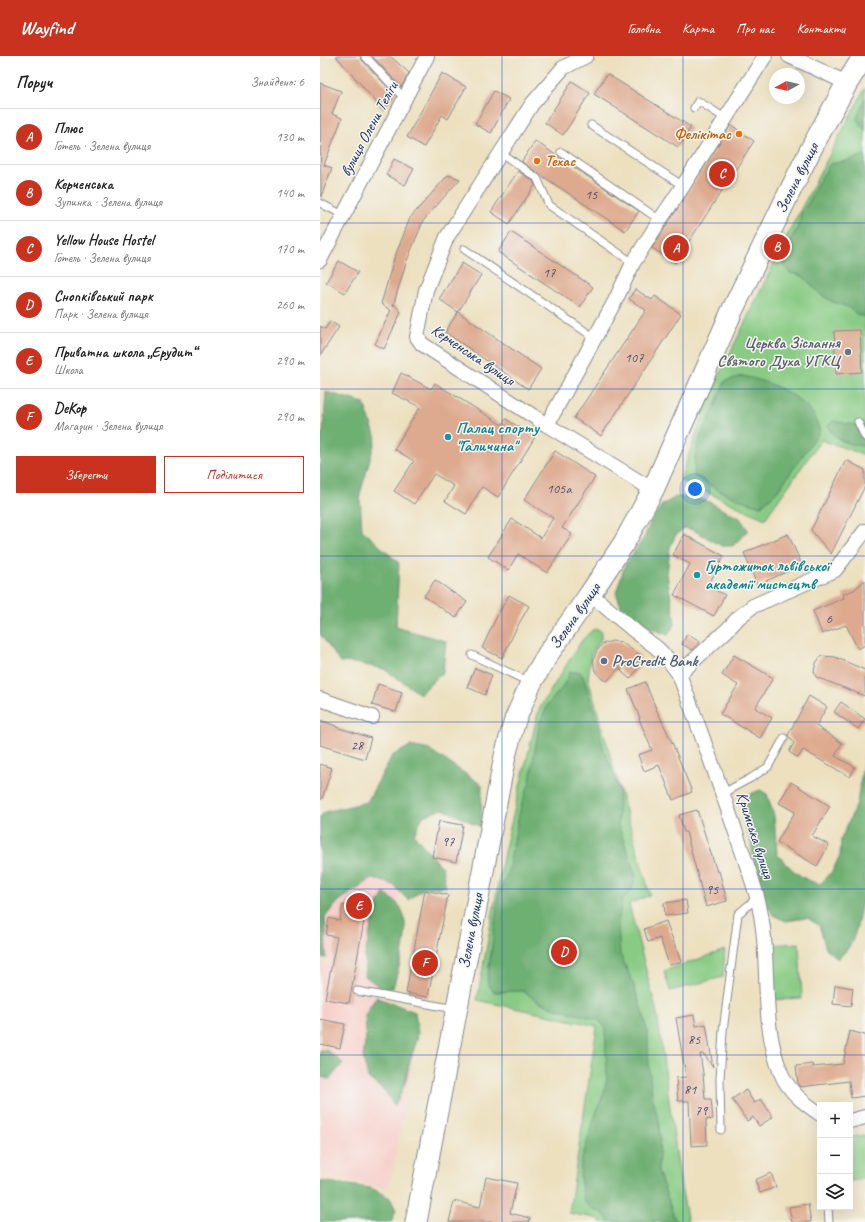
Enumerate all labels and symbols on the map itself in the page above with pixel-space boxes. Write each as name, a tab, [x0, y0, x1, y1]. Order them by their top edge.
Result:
north arrow	[769, 68, 805, 104]
street label: вулиця Олени Теліги	[336, 77, 403, 180]
place label: Фелікітас	[674, 124, 732, 144]
marker: Фелікітас	[734, 129, 744, 139]
street label: Зелена вулиця	[771, 138, 824, 216]
place label: Техас	[545, 151, 576, 171]
marker: Техас	[532, 156, 542, 166]
pin: C	[709, 159, 735, 189]
house number: 15	[585, 186, 598, 203]
pin: B	[764, 232, 790, 262]
pin: A	[663, 233, 689, 263]
house number: 17	[543, 264, 556, 281]
street label: Керченська вулиця	[427, 320, 520, 391]
place label: Церква Зіслання Святого Духа УГКЦ	[717, 333, 842, 371]
marker: Церква Зіслання Святого Духа УГКЦ	[843, 347, 853, 357]
house number: 107	[625, 349, 644, 366]
place label: Палац спорту "Галичина"	[456, 418, 540, 456]
marker: Палац спорту "Галичина"	[443, 432, 453, 442]
your location	[685, 479, 705, 499]
house number: 105а	[546, 480, 572, 497]
place label: Гуртожиток львівської академії мистецтв	[705, 556, 833, 594]
marker: Гуртожиток львівської академії мистецтв	[692, 570, 702, 580]
street label: Зелена вулиця	[545, 578, 606, 653]
house number: 6	[826, 610, 833, 627]
place label: ProCredit Bank	[612, 651, 700, 671]
marker: ProCredit Bank	[599, 656, 609, 666]
house number: 28	[351, 737, 365, 754]
street label: Кримська вулиця	[732, 789, 779, 882]
house number: 97	[442, 833, 455, 850]
house number: 95	[706, 881, 719, 898]
street label: Зелена вулиця	[454, 890, 488, 970]
pin: E	[346, 891, 372, 921]
pin: D	[551, 937, 577, 967]
pin: F	[412, 948, 438, 978]
house number: 85	[688, 1031, 701, 1048]
house number: 81	[684, 1081, 697, 1098]
house number: 79	[695, 1102, 709, 1119]

